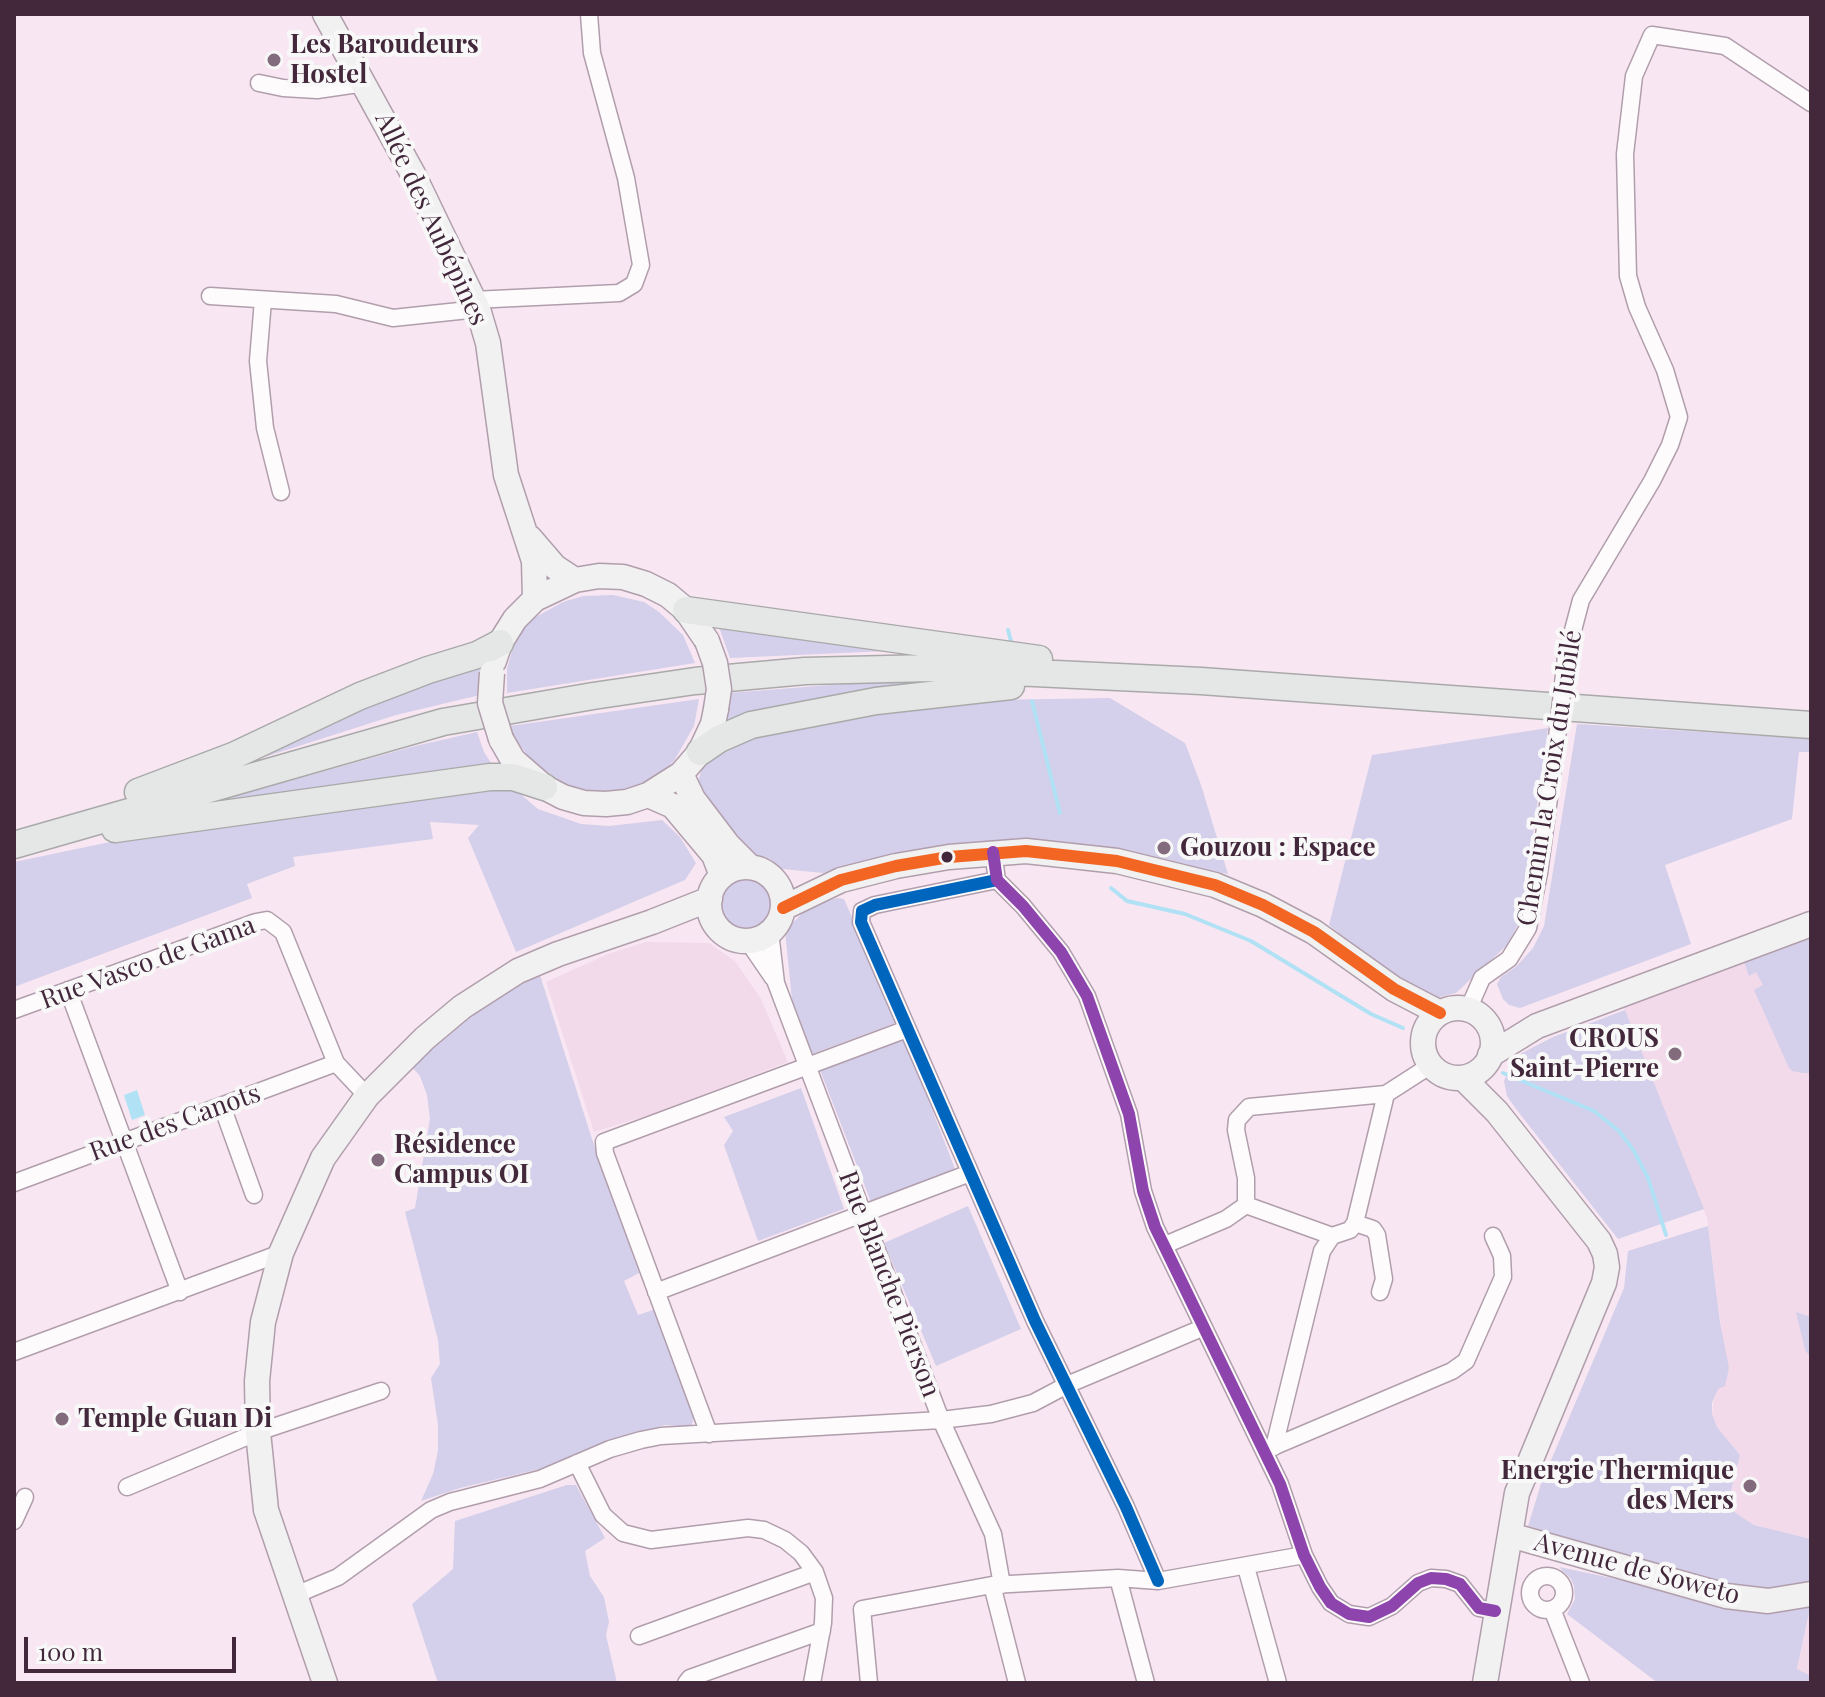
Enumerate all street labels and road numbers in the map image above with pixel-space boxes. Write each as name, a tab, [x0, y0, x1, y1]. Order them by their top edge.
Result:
street label: Allée des Aubépines	[368, 107, 494, 331]
street label: Chemin la Croix du Jubilé	[1511, 628, 1589, 928]
street label: Rue Vasco de Gama	[36, 910, 260, 1016]
street label: Rue des Canots	[85, 1078, 265, 1168]
street label: Rue Blanche Pierson	[831, 1166, 947, 1402]
street label: Avenue de Soweto	[1531, 1527, 1743, 1611]

